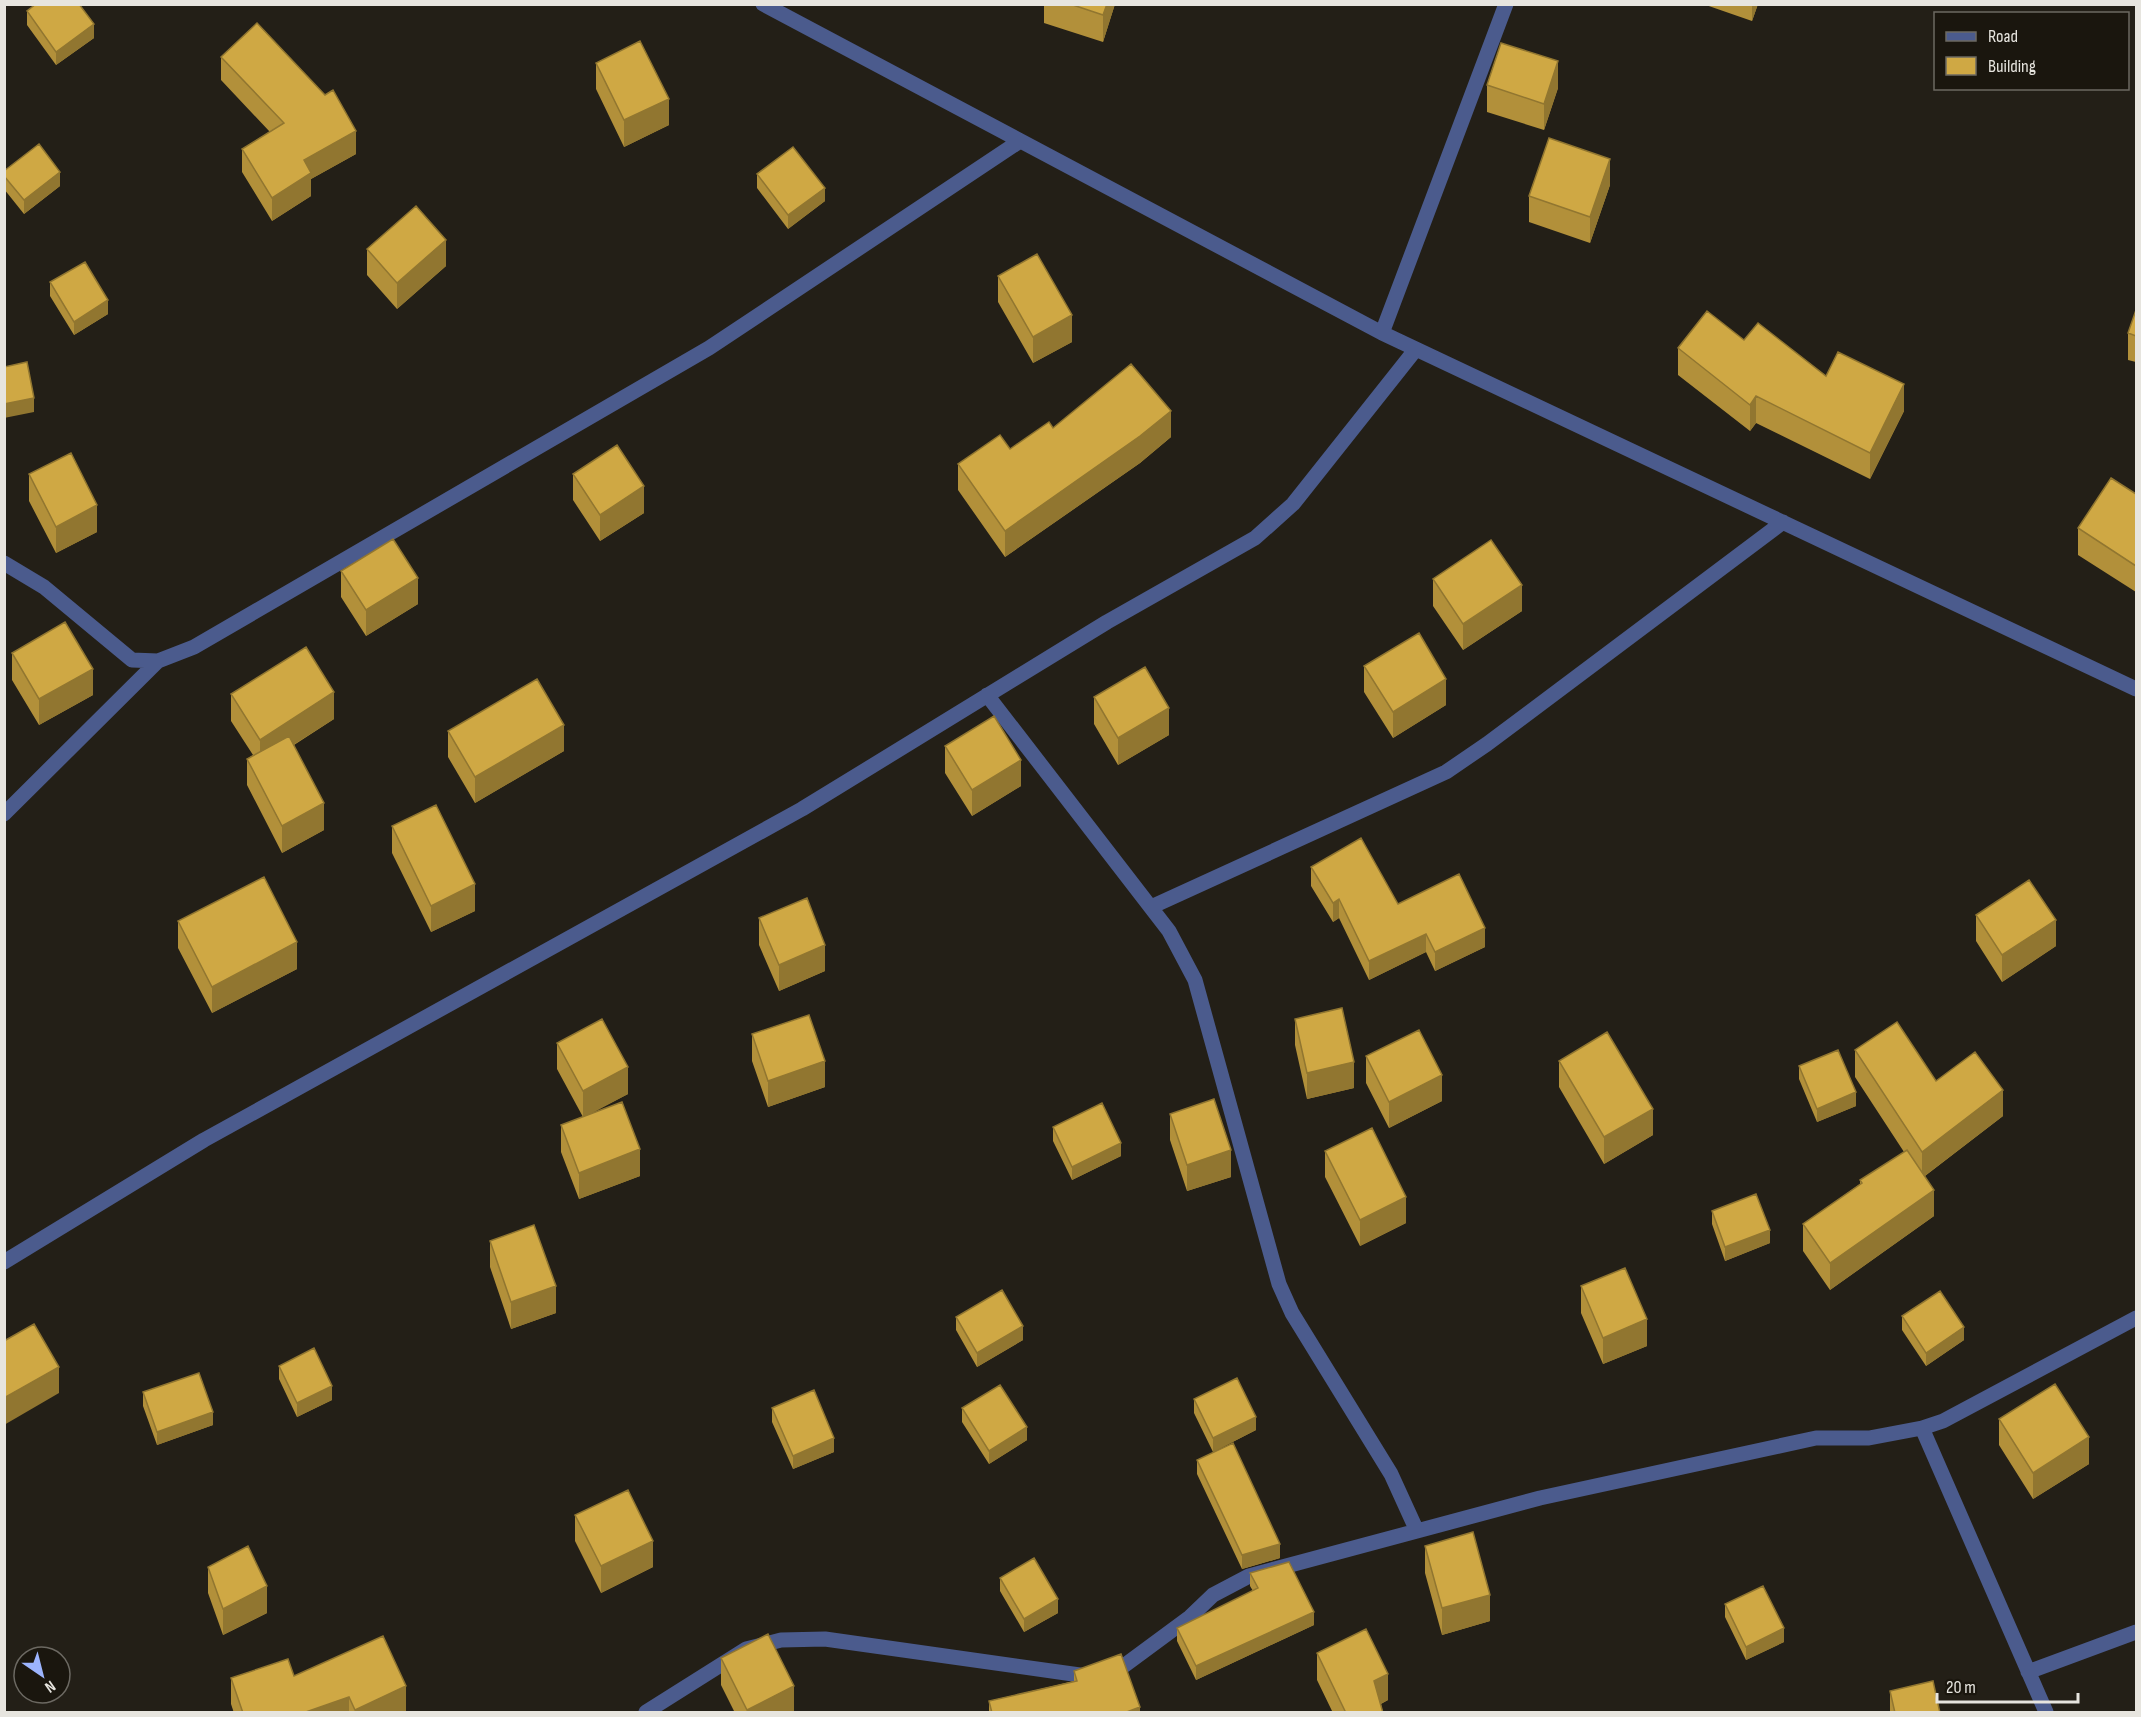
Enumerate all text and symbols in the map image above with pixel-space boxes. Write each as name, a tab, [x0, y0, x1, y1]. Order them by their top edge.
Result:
legend	[1934, 12, 2129, 90]
text: Road	[1988, 26, 2018, 47]
text: Building	[1988, 56, 2036, 77]
north arrow	[12, 1645, 72, 1705]
scale bar	[1937, 1666, 2078, 1704]
text: N	[41, 1676, 59, 1696]
text: 20 m	[1946, 1677, 1976, 1698]

